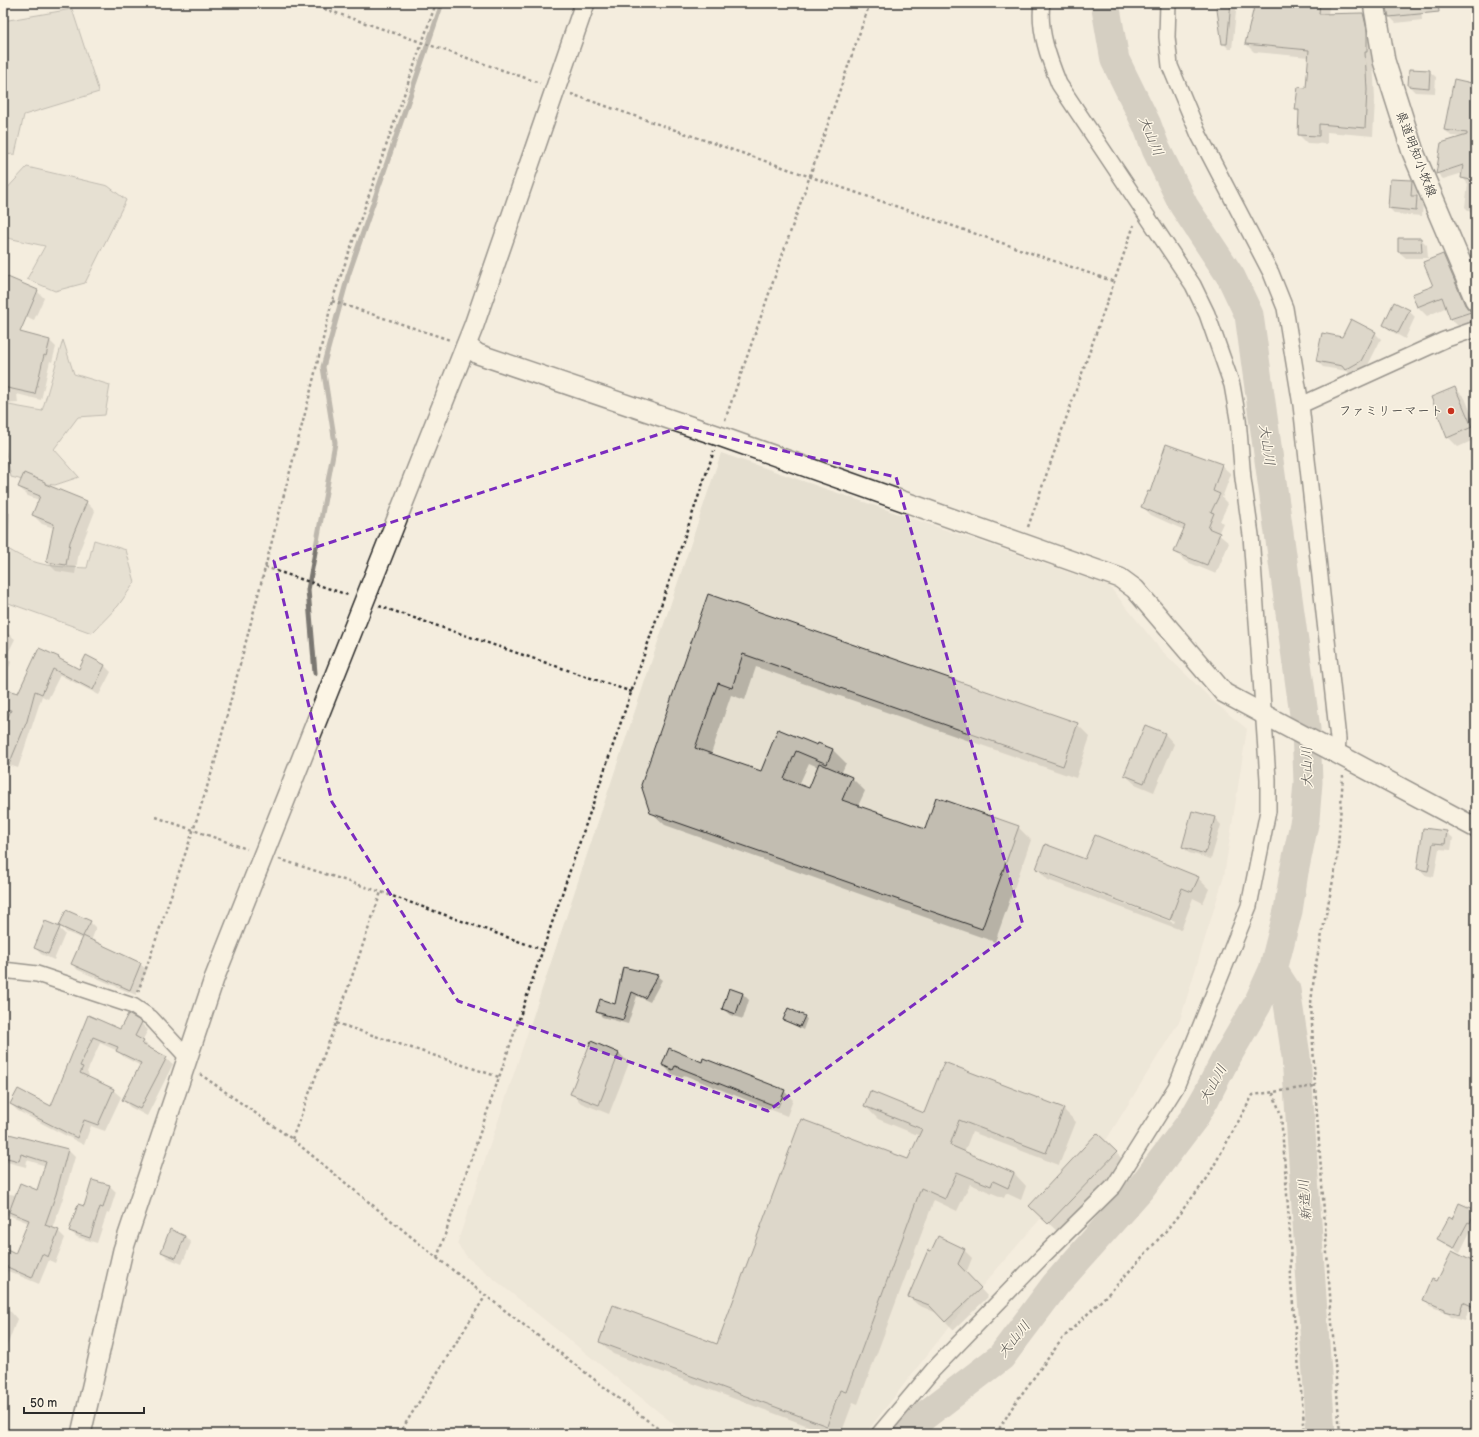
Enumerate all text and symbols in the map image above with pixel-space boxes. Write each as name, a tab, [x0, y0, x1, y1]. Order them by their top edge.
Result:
street label: 県道明知小牧線	[1392, 109, 1440, 200]
water label: 大山川	[1135, 113, 1167, 159]
place label: ファミリーマート	[1339, 403, 1443, 419]
marker: ファミリーマート	[1446, 406, 1456, 416]
water label: 大山川	[1256, 423, 1278, 467]
water label: 大山川	[1298, 746, 1316, 788]
water label: 大山川	[1195, 1062, 1231, 1106]
water label: 新造川	[1295, 1178, 1315, 1222]
water label: 大山川	[994, 1317, 1034, 1361]
scale bar	[24, 1389, 144, 1415]
text: 50 m	[30, 1396, 57, 1411]

